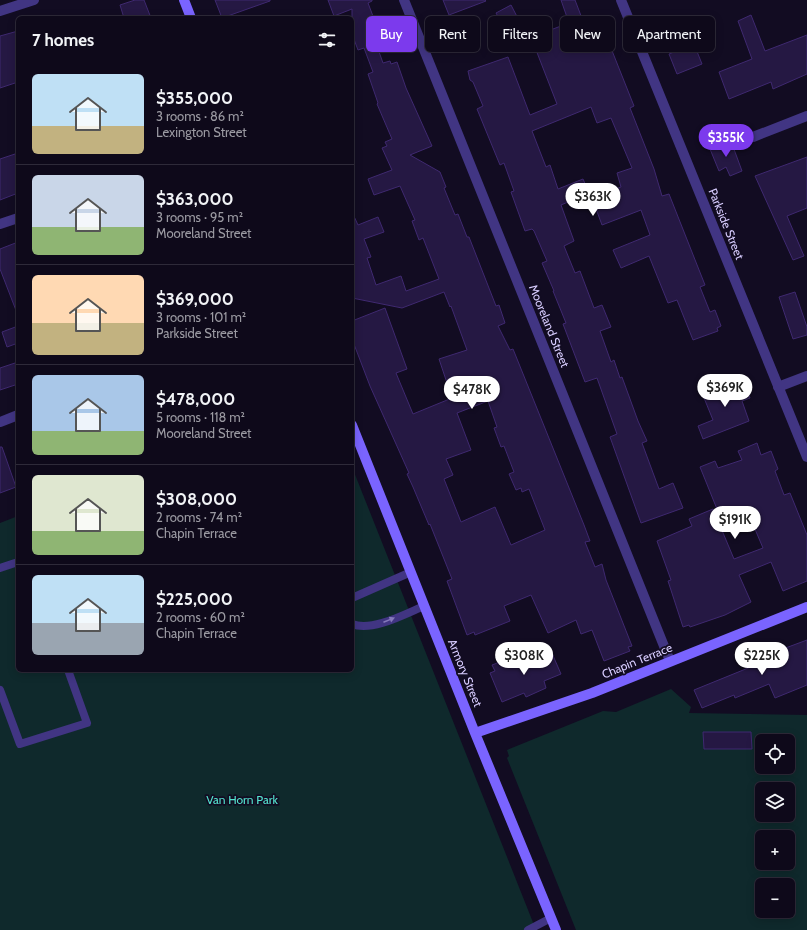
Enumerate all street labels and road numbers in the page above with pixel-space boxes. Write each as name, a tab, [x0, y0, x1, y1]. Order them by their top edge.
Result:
street label: Parkside Street	[705, 186, 748, 262]
street label: Mooreland Street	[526, 282, 573, 369]
street label: Armory Street	[445, 637, 486, 709]
street label: Chapin Terrace	[599, 640, 674, 681]

